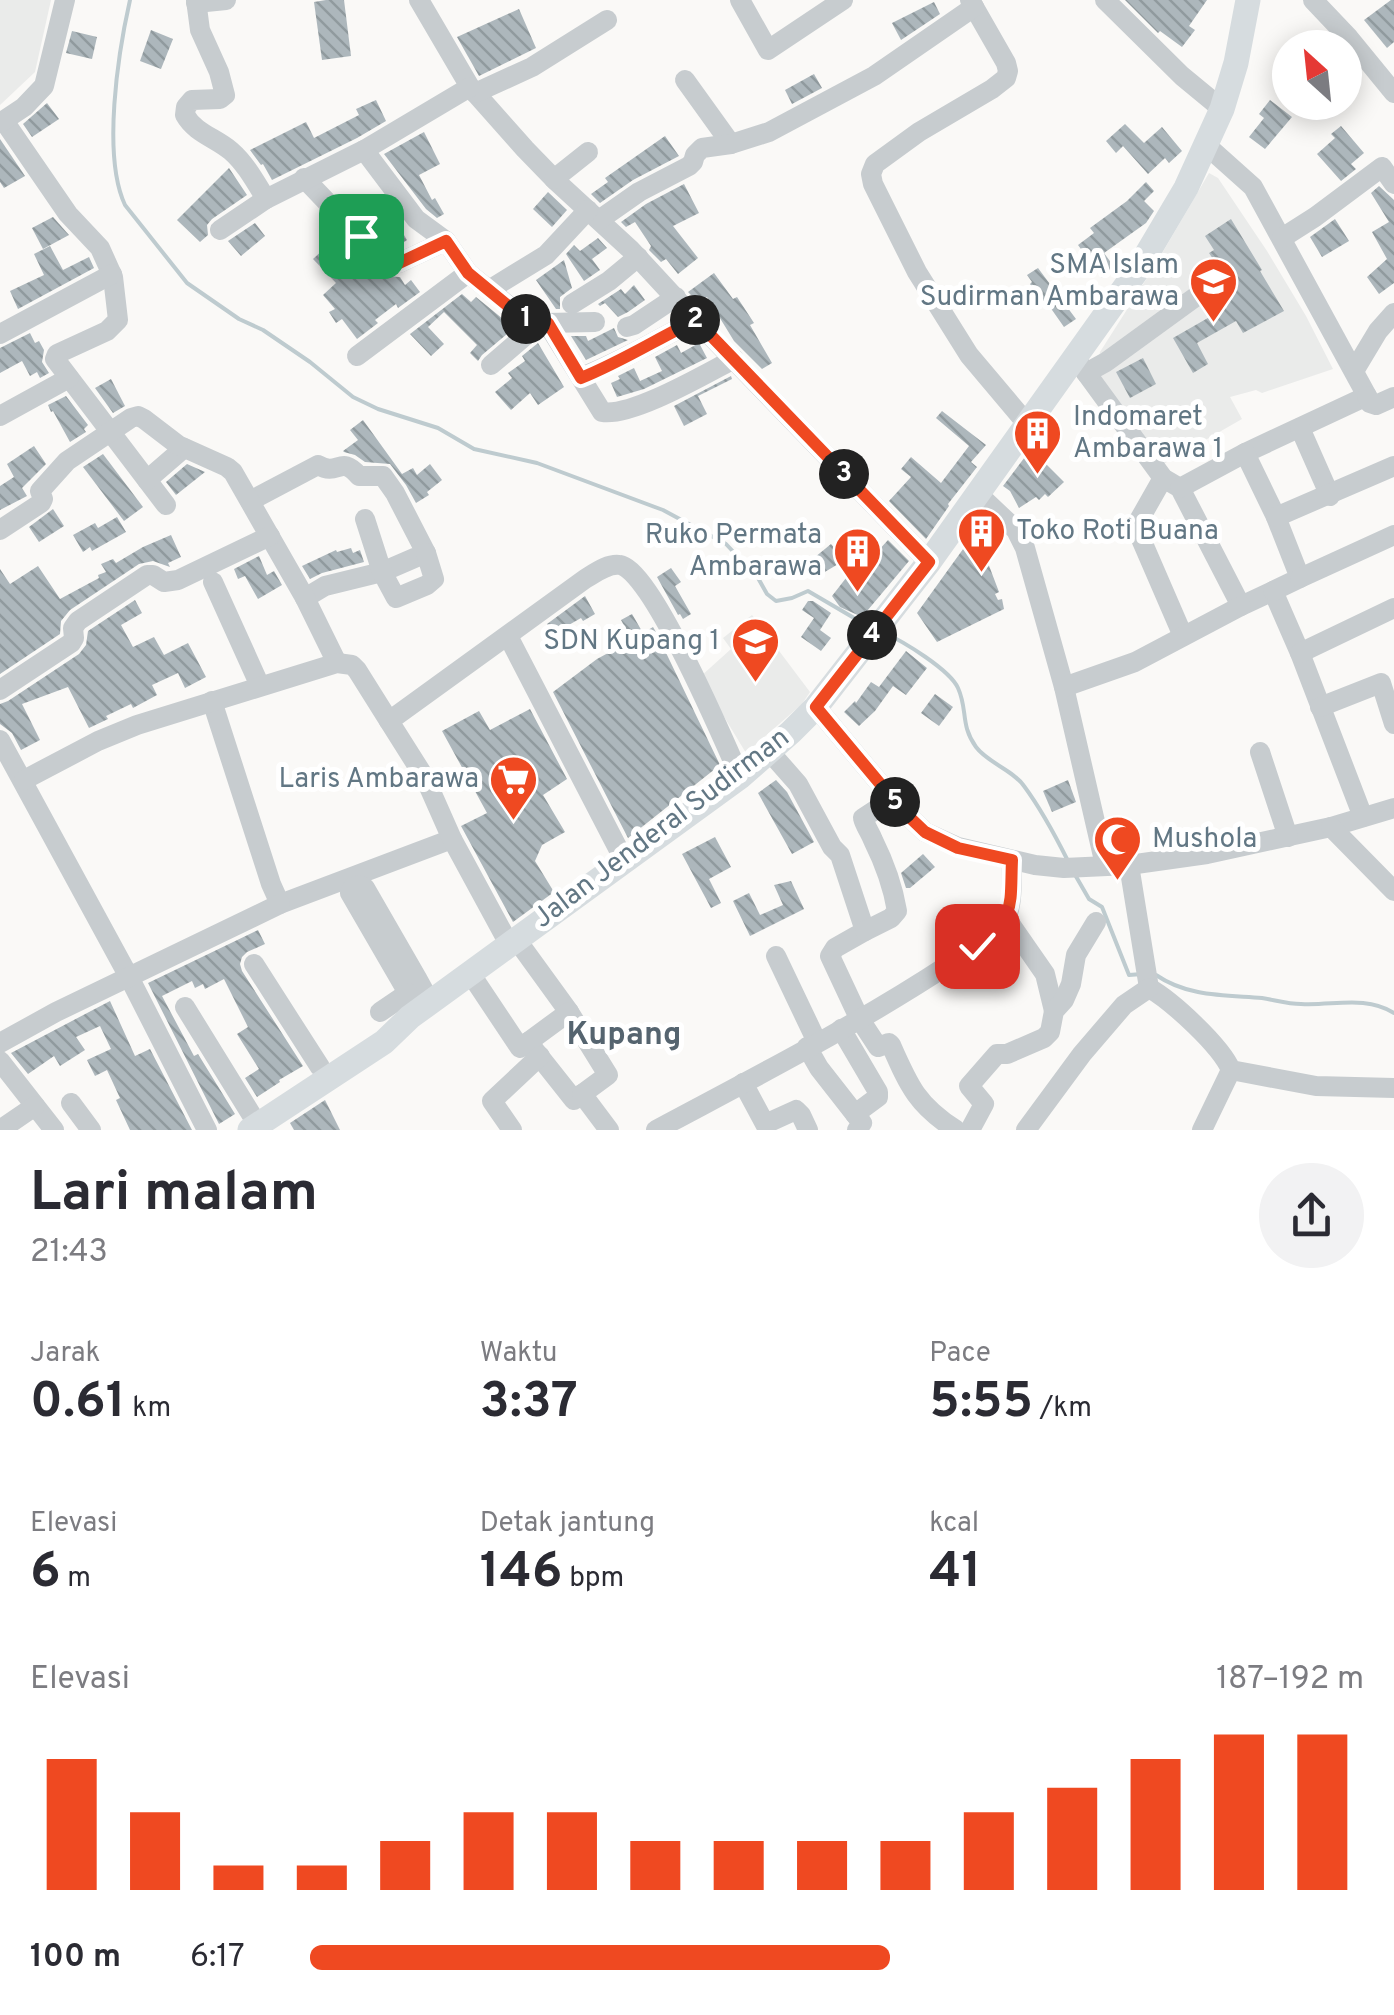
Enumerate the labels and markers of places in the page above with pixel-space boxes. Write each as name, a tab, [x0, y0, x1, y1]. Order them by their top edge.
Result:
pin	[319, 194, 404, 279]
place label: SMA Islam Sudirman Ambarawa	[920, 248, 1179, 316]
school or university icon: SMA Islam Sudirman Ambarawa	[1188, 256, 1240, 324]
pin: 1	[501, 294, 551, 344]
pin: 2	[670, 295, 720, 345]
place label: Indomaret Ambarawa 1	[1073, 400, 1223, 468]
building icon: Indomaret Ambarawa 1	[1012, 408, 1064, 476]
pin: 3	[819, 449, 869, 499]
building icon: Toko Roti Buana	[955, 506, 1007, 574]
place label: Toko Roti Buana	[1016, 514, 1219, 550]
place label: Ruko Permata Ambarawa	[645, 518, 822, 586]
building icon: Ruko Permata Ambarawa	[831, 526, 883, 594]
pin: 4	[847, 610, 897, 660]
school or university icon: SDN Kupang 1	[729, 616, 781, 684]
place label: SDN Kupang 1	[543, 624, 720, 660]
supermarket icon: Laris Ambarawa	[488, 754, 540, 822]
place label: Laris Ambarawa	[279, 762, 479, 798]
pin: 5	[870, 777, 920, 827]
mosque icon: Mushola	[1091, 814, 1143, 882]
place label: Mushola	[1152, 822, 1257, 858]
pin	[935, 904, 1020, 989]

